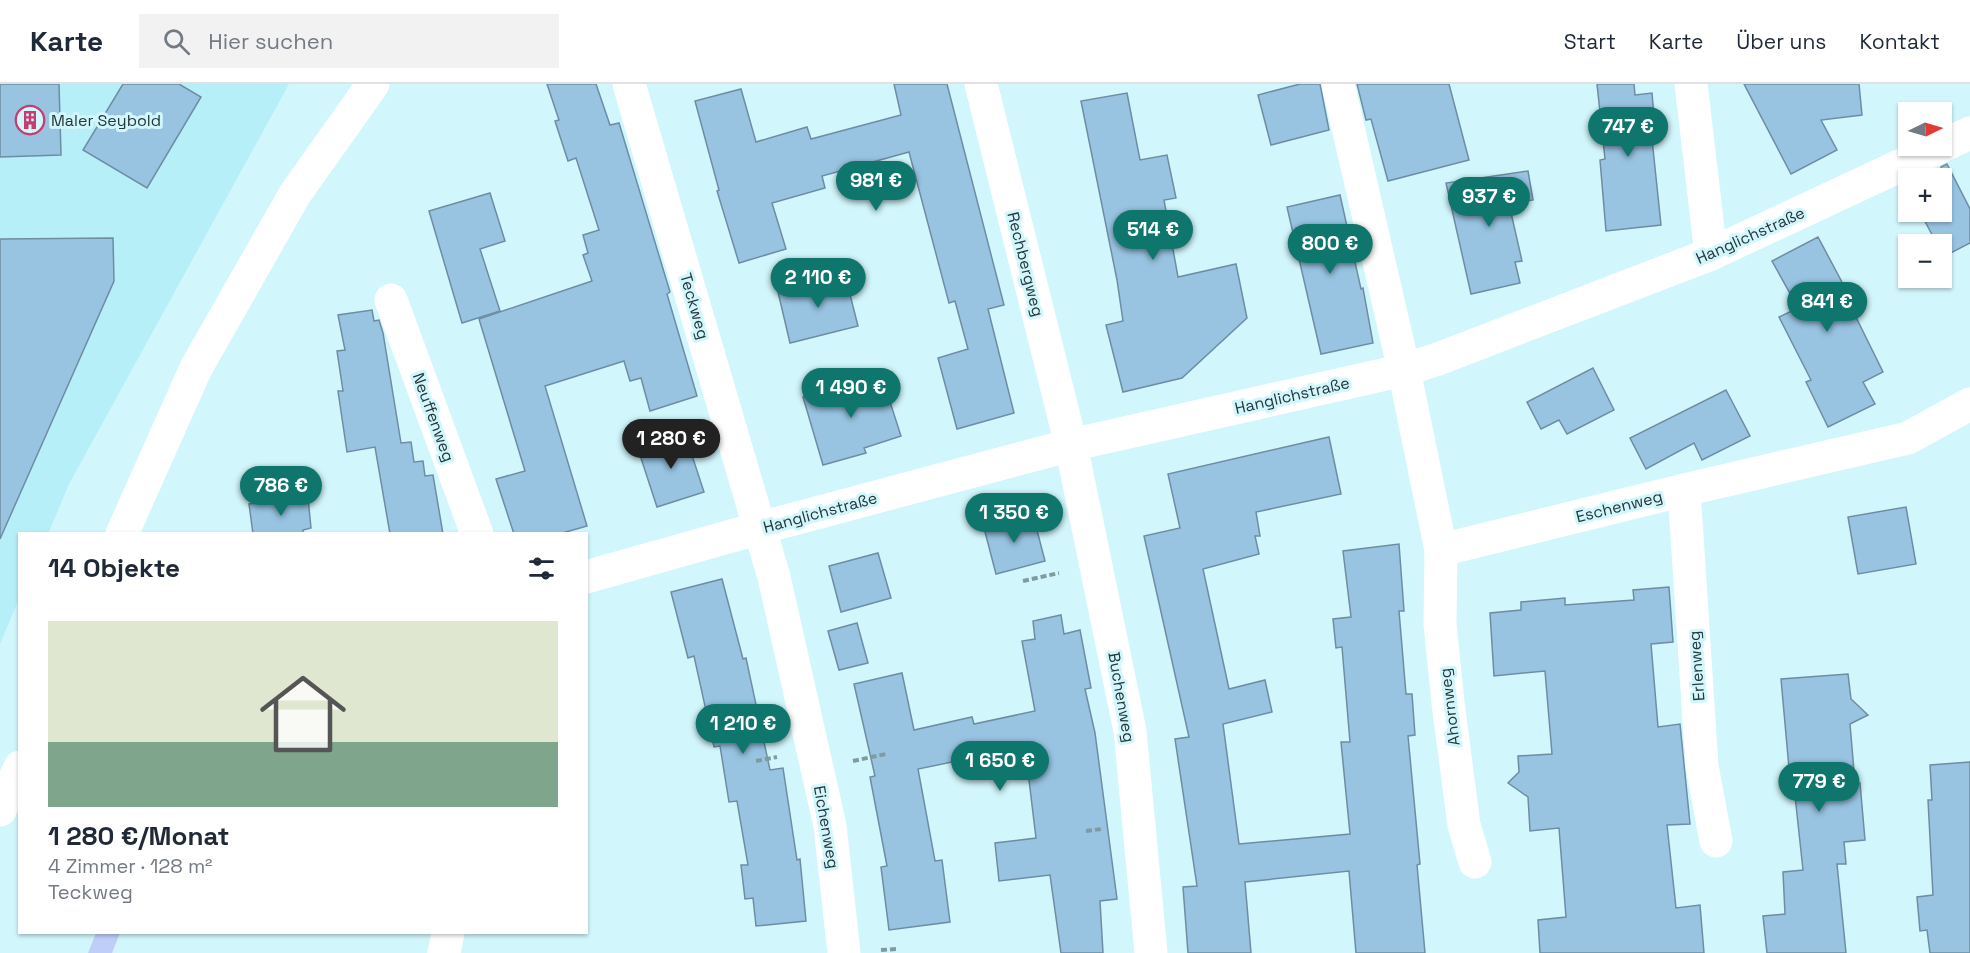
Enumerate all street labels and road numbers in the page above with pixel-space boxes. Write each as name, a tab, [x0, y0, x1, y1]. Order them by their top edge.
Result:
street label: Hanglichstraße	[1692, 202, 1808, 269]
street label: Rechbergweg	[1002, 210, 1049, 319]
street label: Teckweg	[675, 271, 714, 342]
street label: Neuffenweg	[408, 370, 459, 465]
street label: Hanglichstraße	[1233, 372, 1352, 419]
street label: Eschenweg	[1574, 486, 1665, 527]
street label: Hanglichstraße	[761, 487, 879, 538]
street label: Erlenweg	[1684, 630, 1709, 702]
street label: Buchenweg	[1103, 650, 1140, 744]
street label: Ahornweg	[1434, 667, 1465, 747]
street label: Eichenweg	[809, 784, 844, 870]

